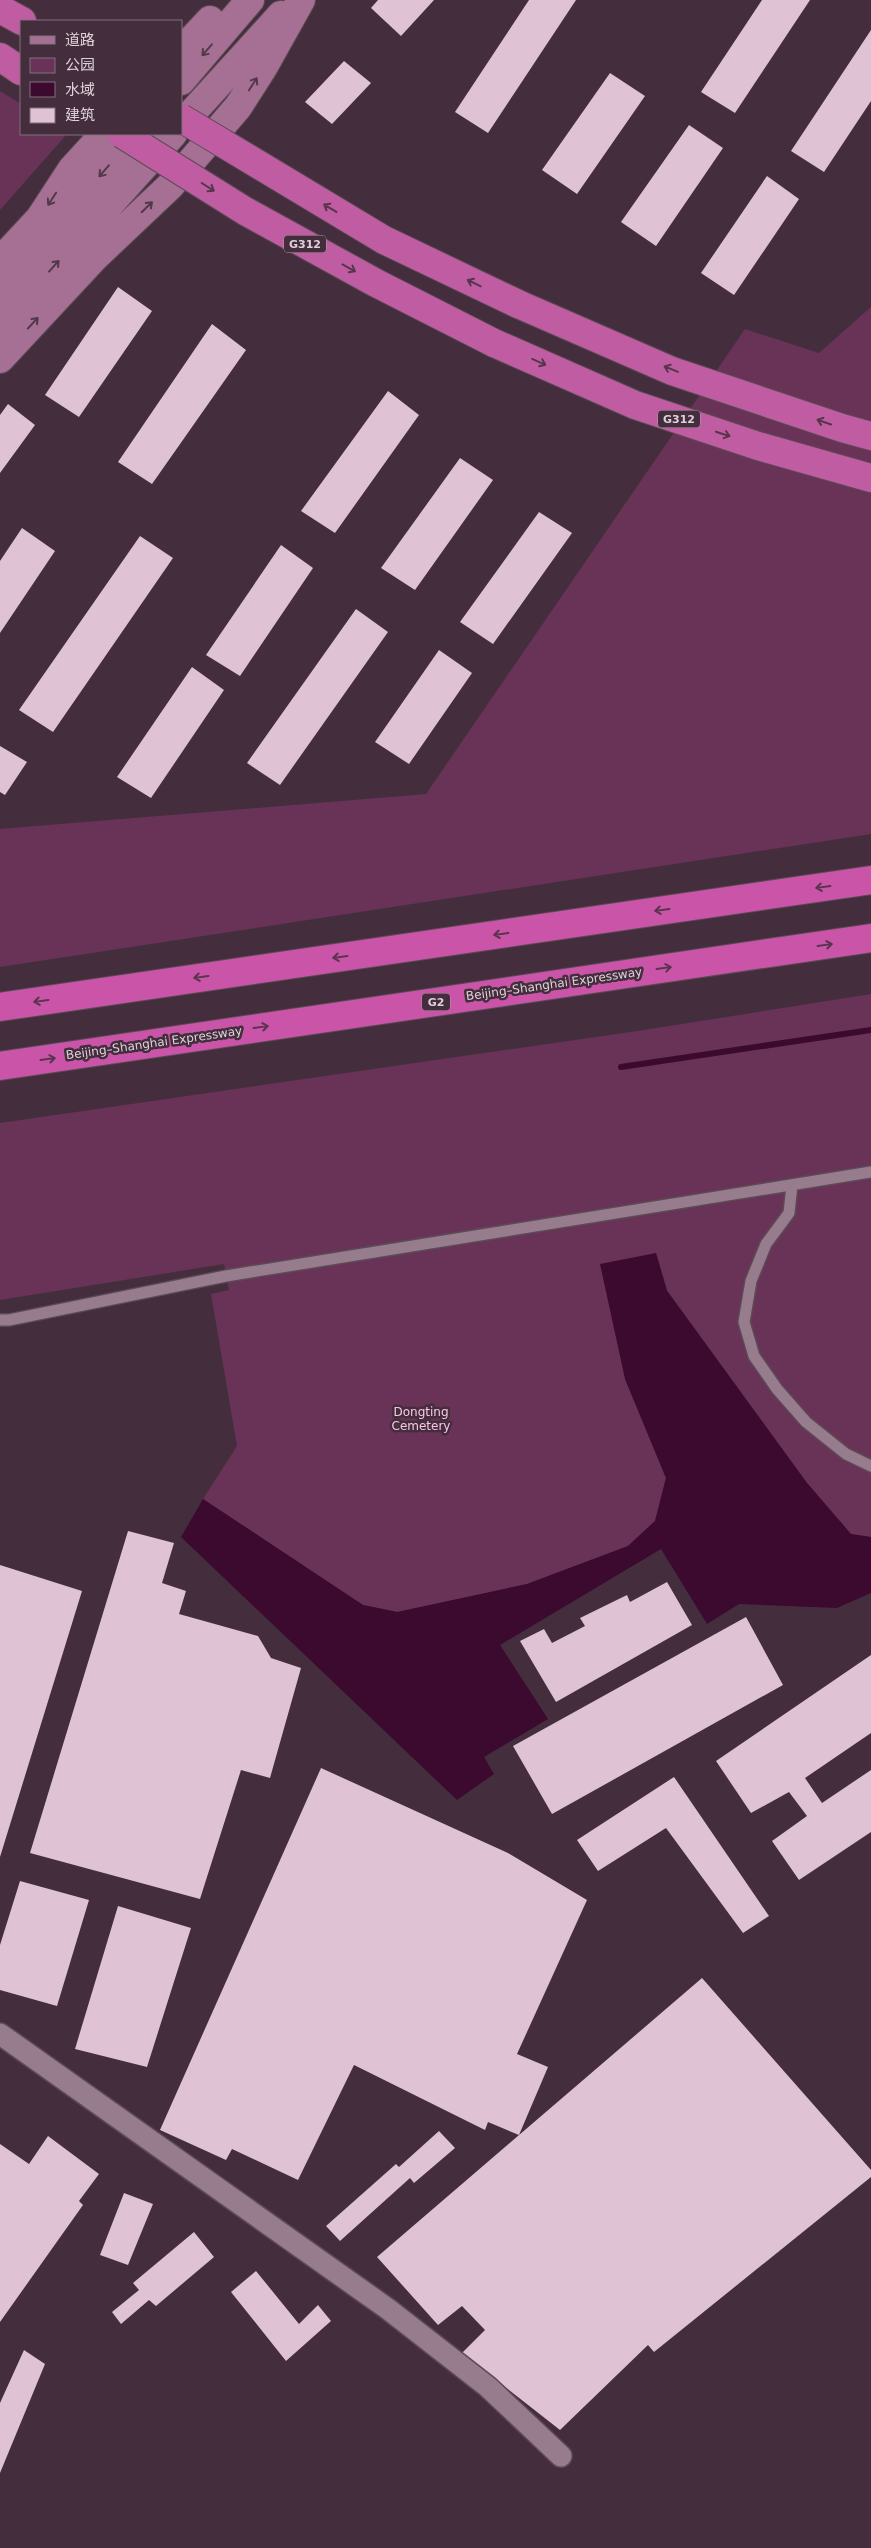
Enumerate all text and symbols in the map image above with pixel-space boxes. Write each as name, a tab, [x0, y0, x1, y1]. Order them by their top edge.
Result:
legend	[20, 20, 182, 135]
text: 道路	[65, 31, 95, 49]
one-way arrow	[202, 44, 213, 57]
text: 公园	[65, 56, 95, 74]
one-way arrow	[248, 77, 258, 91]
text: 水域	[65, 81, 95, 99]
text: 建筑	[65, 106, 95, 124]
one-way arrow	[98, 164, 110, 177]
one-way arrow	[200, 183, 214, 193]
one-way arrow	[47, 192, 57, 206]
one-way arrow	[141, 201, 154, 213]
one-way arrow	[324, 203, 338, 213]
road number: G312	[284, 235, 326, 252]
one-way arrow	[48, 260, 60, 273]
one-way arrow	[341, 264, 355, 274]
one-way arrow	[467, 278, 482, 288]
one-way arrow	[27, 317, 39, 329]
one-way arrow	[531, 358, 546, 368]
one-way arrow	[663, 364, 678, 373]
road number: G312	[658, 410, 700, 428]
one-way arrow	[817, 417, 832, 426]
one-way arrow	[715, 430, 730, 439]
one-way arrow	[815, 882, 831, 892]
one-way arrow	[654, 905, 670, 915]
one-way arrow	[493, 929, 509, 939]
one-way arrow	[817, 939, 833, 949]
one-way arrow	[333, 952, 349, 962]
one-way arrow	[656, 963, 672, 973]
street label: Beijing–Shanghai Expressway	[465, 965, 643, 1003]
one-way arrow	[194, 973, 210, 983]
road number: G2	[422, 994, 450, 1010]
one-way arrow	[33, 996, 49, 1006]
one-way arrow	[253, 1022, 269, 1032]
street label: Beijing–Shanghai Expressway	[65, 1024, 243, 1062]
one-way arrow	[40, 1053, 56, 1063]
park label: Dongting Cemetery	[392, 1405, 450, 1433]

